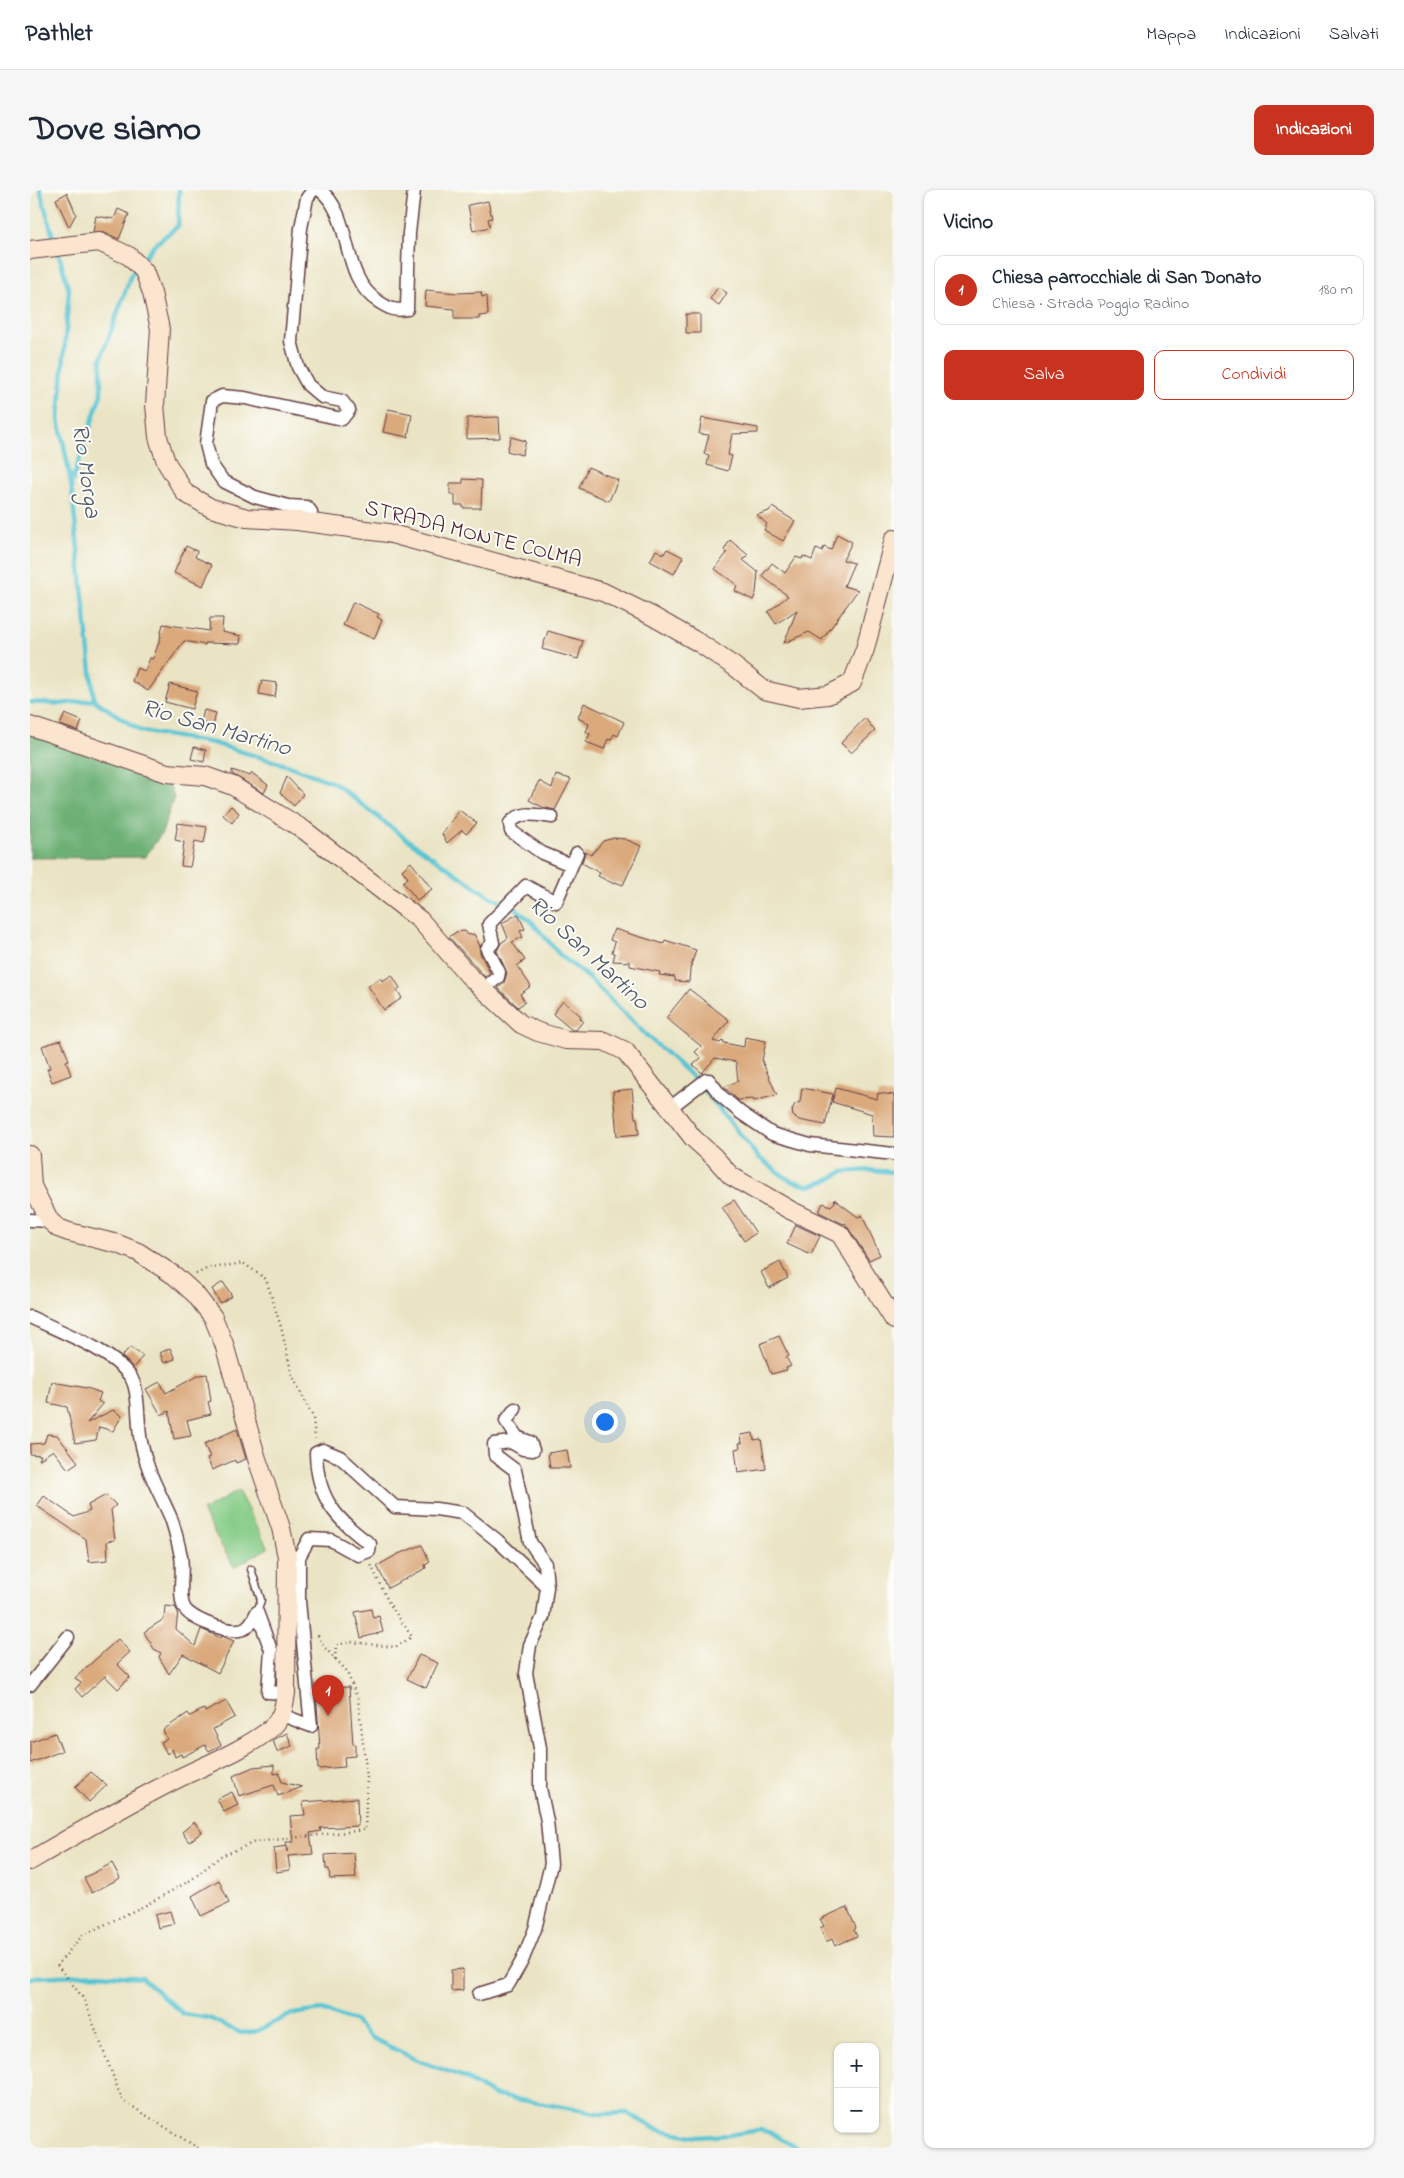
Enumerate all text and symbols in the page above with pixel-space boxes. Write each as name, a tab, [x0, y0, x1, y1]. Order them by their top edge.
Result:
text: Pathlet	[25, 17, 93, 52]
text: Mappa	[1146, 22, 1196, 48]
text: Indicazioni	[1224, 22, 1301, 48]
text: Salvati	[1329, 22, 1379, 48]
text: Dove siamo	[30, 105, 201, 156]
button: Indicazioni	[1254, 105, 1374, 155]
text: Vicino	[944, 208, 993, 238]
text: Chiesa parrocchiale di San Donato	[992, 265, 1262, 292]
text: 1	[958, 278, 964, 302]
text: 180 m	[1319, 278, 1353, 302]
text: Chiesa · Strada Poggio Radino	[992, 292, 1189, 316]
button: Salva	[944, 350, 1144, 400]
button: Condividi	[1154, 350, 1354, 400]
water label: Rio Morga	[61, 422, 109, 521]
street label: STRADA MONTE COLMA	[361, 493, 585, 577]
water label: Rio San Martino	[137, 691, 296, 767]
water label: Rio San Martino	[520, 889, 657, 1020]
your location	[592, 1409, 618, 1435]
pin: 1	[312, 1675, 344, 1716]
map controls	[834, 2043, 879, 2133]
button: +	[834, 2043, 879, 2088]
button: −	[834, 2088, 879, 2133]

